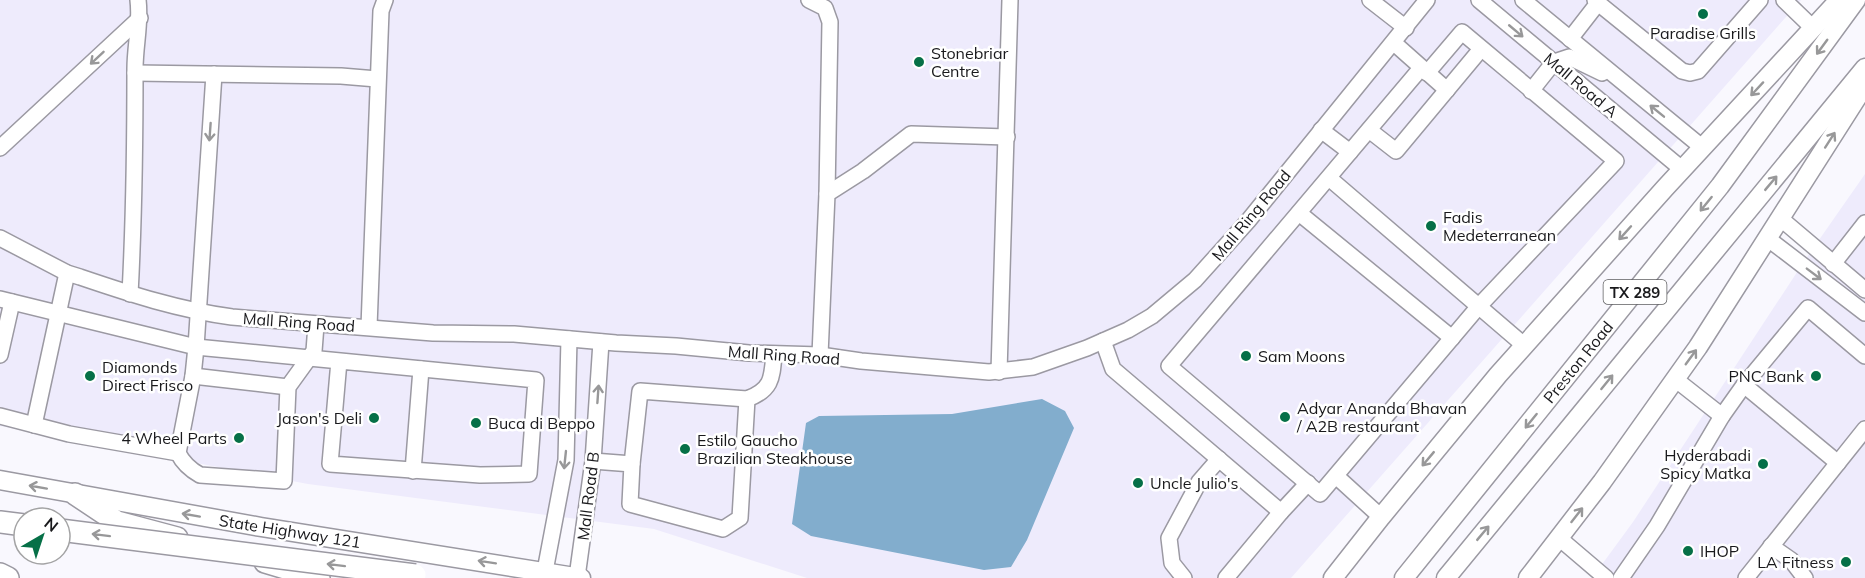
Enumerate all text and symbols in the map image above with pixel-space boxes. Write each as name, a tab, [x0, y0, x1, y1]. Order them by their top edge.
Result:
marker: Paradise Grills	[1696, 7, 1710, 21]
place label: Paradise Grills	[1650, 23, 1756, 43]
one-way arrow	[1508, 24, 1523, 38]
one-way arrow	[1816, 39, 1828, 55]
place label: Stonebriar Centre	[931, 43, 1008, 81]
street label: Mall Road A	[1540, 48, 1622, 122]
one-way arrow	[90, 51, 105, 65]
marker: Stonebriar Centre	[912, 55, 926, 69]
one-way arrow	[1750, 81, 1764, 96]
one-way arrow	[1650, 105, 1666, 118]
one-way arrow	[204, 122, 215, 142]
one-way arrow	[1824, 132, 1836, 149]
street label: Mall Ring Road	[1207, 166, 1295, 264]
one-way arrow	[1764, 176, 1778, 191]
one-way arrow	[1699, 196, 1712, 212]
place label: Fadis Medeterranean	[1443, 207, 1556, 245]
marker: Fadis Medeterranean	[1424, 219, 1438, 233]
one-way arrow	[1618, 225, 1632, 240]
one-way arrow	[1805, 267, 1821, 280]
road number: TX 289	[1604, 280, 1666, 304]
street label: Mall Ring Road	[242, 308, 356, 336]
street label: Preston Road	[1539, 317, 1617, 407]
street label: Mall Ring Road	[727, 341, 841, 369]
place label: Sam Moons	[1258, 346, 1345, 366]
marker: Sam Moons	[1239, 349, 1253, 363]
one-way arrow	[1685, 350, 1697, 366]
place label: Diamonds Direct Frisco	[102, 357, 193, 395]
place label: PNC Bank	[1728, 366, 1805, 386]
marker: Diamonds Direct Frisco	[83, 369, 97, 383]
marker: PNC Bank	[1809, 369, 1823, 383]
one-way arrow	[1600, 375, 1614, 390]
one-way arrow	[592, 385, 603, 404]
place label: Adyar Ananda Bhavan / A2B restaurant	[1296, 398, 1467, 436]
place label: Jason's Deli	[277, 408, 362, 428]
marker: Adyar Ananda Bhavan / A2B restaurant	[1278, 410, 1292, 424]
marker: Jason's Deli	[367, 411, 381, 425]
place label: Buca di Beppo	[488, 413, 595, 433]
one-way arrow	[1524, 413, 1537, 429]
marker: Buca di Beppo	[469, 416, 483, 430]
place label: 4 Wheel Parts	[121, 428, 227, 448]
place label: Estilo Gaucho Brazilian Steakhouse	[697, 430, 852, 468]
marker: 4 Wheel Parts	[232, 431, 246, 445]
marker: Estilo Gaucho Brazilian Steakhouse	[678, 442, 692, 456]
place label: Hyderabadi Spicy Matka	[1660, 445, 1751, 483]
one-way arrow	[559, 450, 570, 470]
street label: Mall Road B	[573, 450, 603, 542]
one-way arrow	[1422, 451, 1435, 467]
marker: Hyderabadi Spicy Matka	[1756, 457, 1770, 471]
place label: Uncle Julio's	[1150, 473, 1238, 493]
marker: Uncle Julio's	[1131, 476, 1145, 490]
one-way arrow	[28, 481, 48, 492]
north arrow	[12, 506, 72, 566]
one-way arrow	[1570, 507, 1583, 523]
one-way arrow	[182, 509, 201, 520]
street label: State Highway 121	[218, 510, 362, 552]
text: N	[40, 513, 62, 536]
one-way arrow	[1476, 526, 1490, 541]
one-way arrow	[92, 529, 112, 540]
place label: IHOP	[1700, 541, 1739, 561]
marker: IHOP	[1681, 544, 1695, 558]
place label: LA Fitness	[1757, 552, 1834, 572]
marker: LA Fitness	[1839, 555, 1853, 569]
one-way arrow	[478, 557, 498, 568]
one-way arrow	[327, 560, 347, 571]

